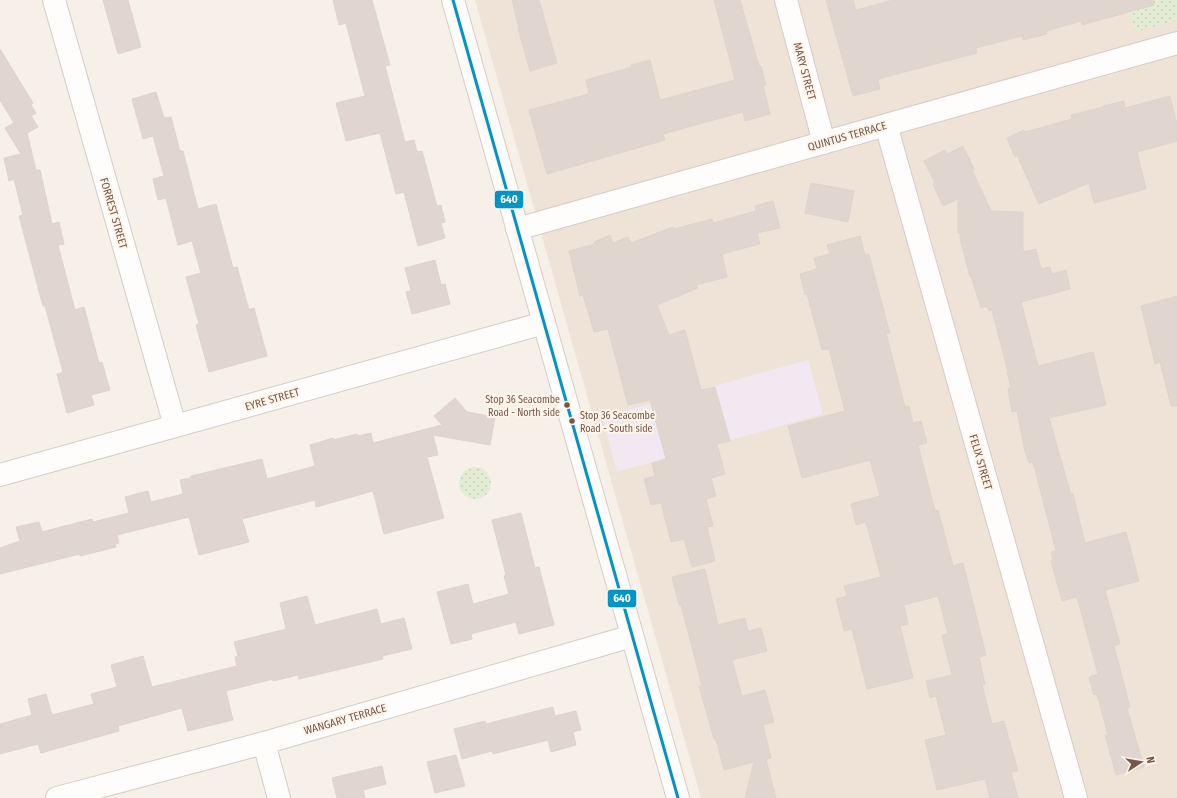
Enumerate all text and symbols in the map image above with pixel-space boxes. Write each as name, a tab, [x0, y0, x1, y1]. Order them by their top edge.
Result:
street label: MARY STREET	[791, 41, 819, 102]
street label: QUINTUS TERRACE	[806, 119, 888, 154]
street label: FORREST STREET	[97, 176, 130, 251]
line badge: 640	[494, 190, 524, 209]
text: 640	[500, 193, 518, 206]
street label: EYRE STREET	[243, 385, 302, 413]
place label: Stop 36 Seacombe Road - North side	[485, 394, 560, 419]
marker: Stop 36 Seacombe Road - North side	[562, 400, 572, 410]
place label: Stop 36 Seacombe Road - South side	[580, 410, 655, 435]
marker: Stop 36 Seacombe Road - South side	[567, 416, 577, 426]
street label: FELIX STREET	[966, 433, 995, 492]
line badge: 640	[607, 589, 637, 608]
text: 640	[613, 592, 631, 605]
street label: WANGARY TERRACE	[302, 701, 388, 737]
north arrow	[1121, 742, 1161, 782]
text: N	[1143, 755, 1157, 765]

